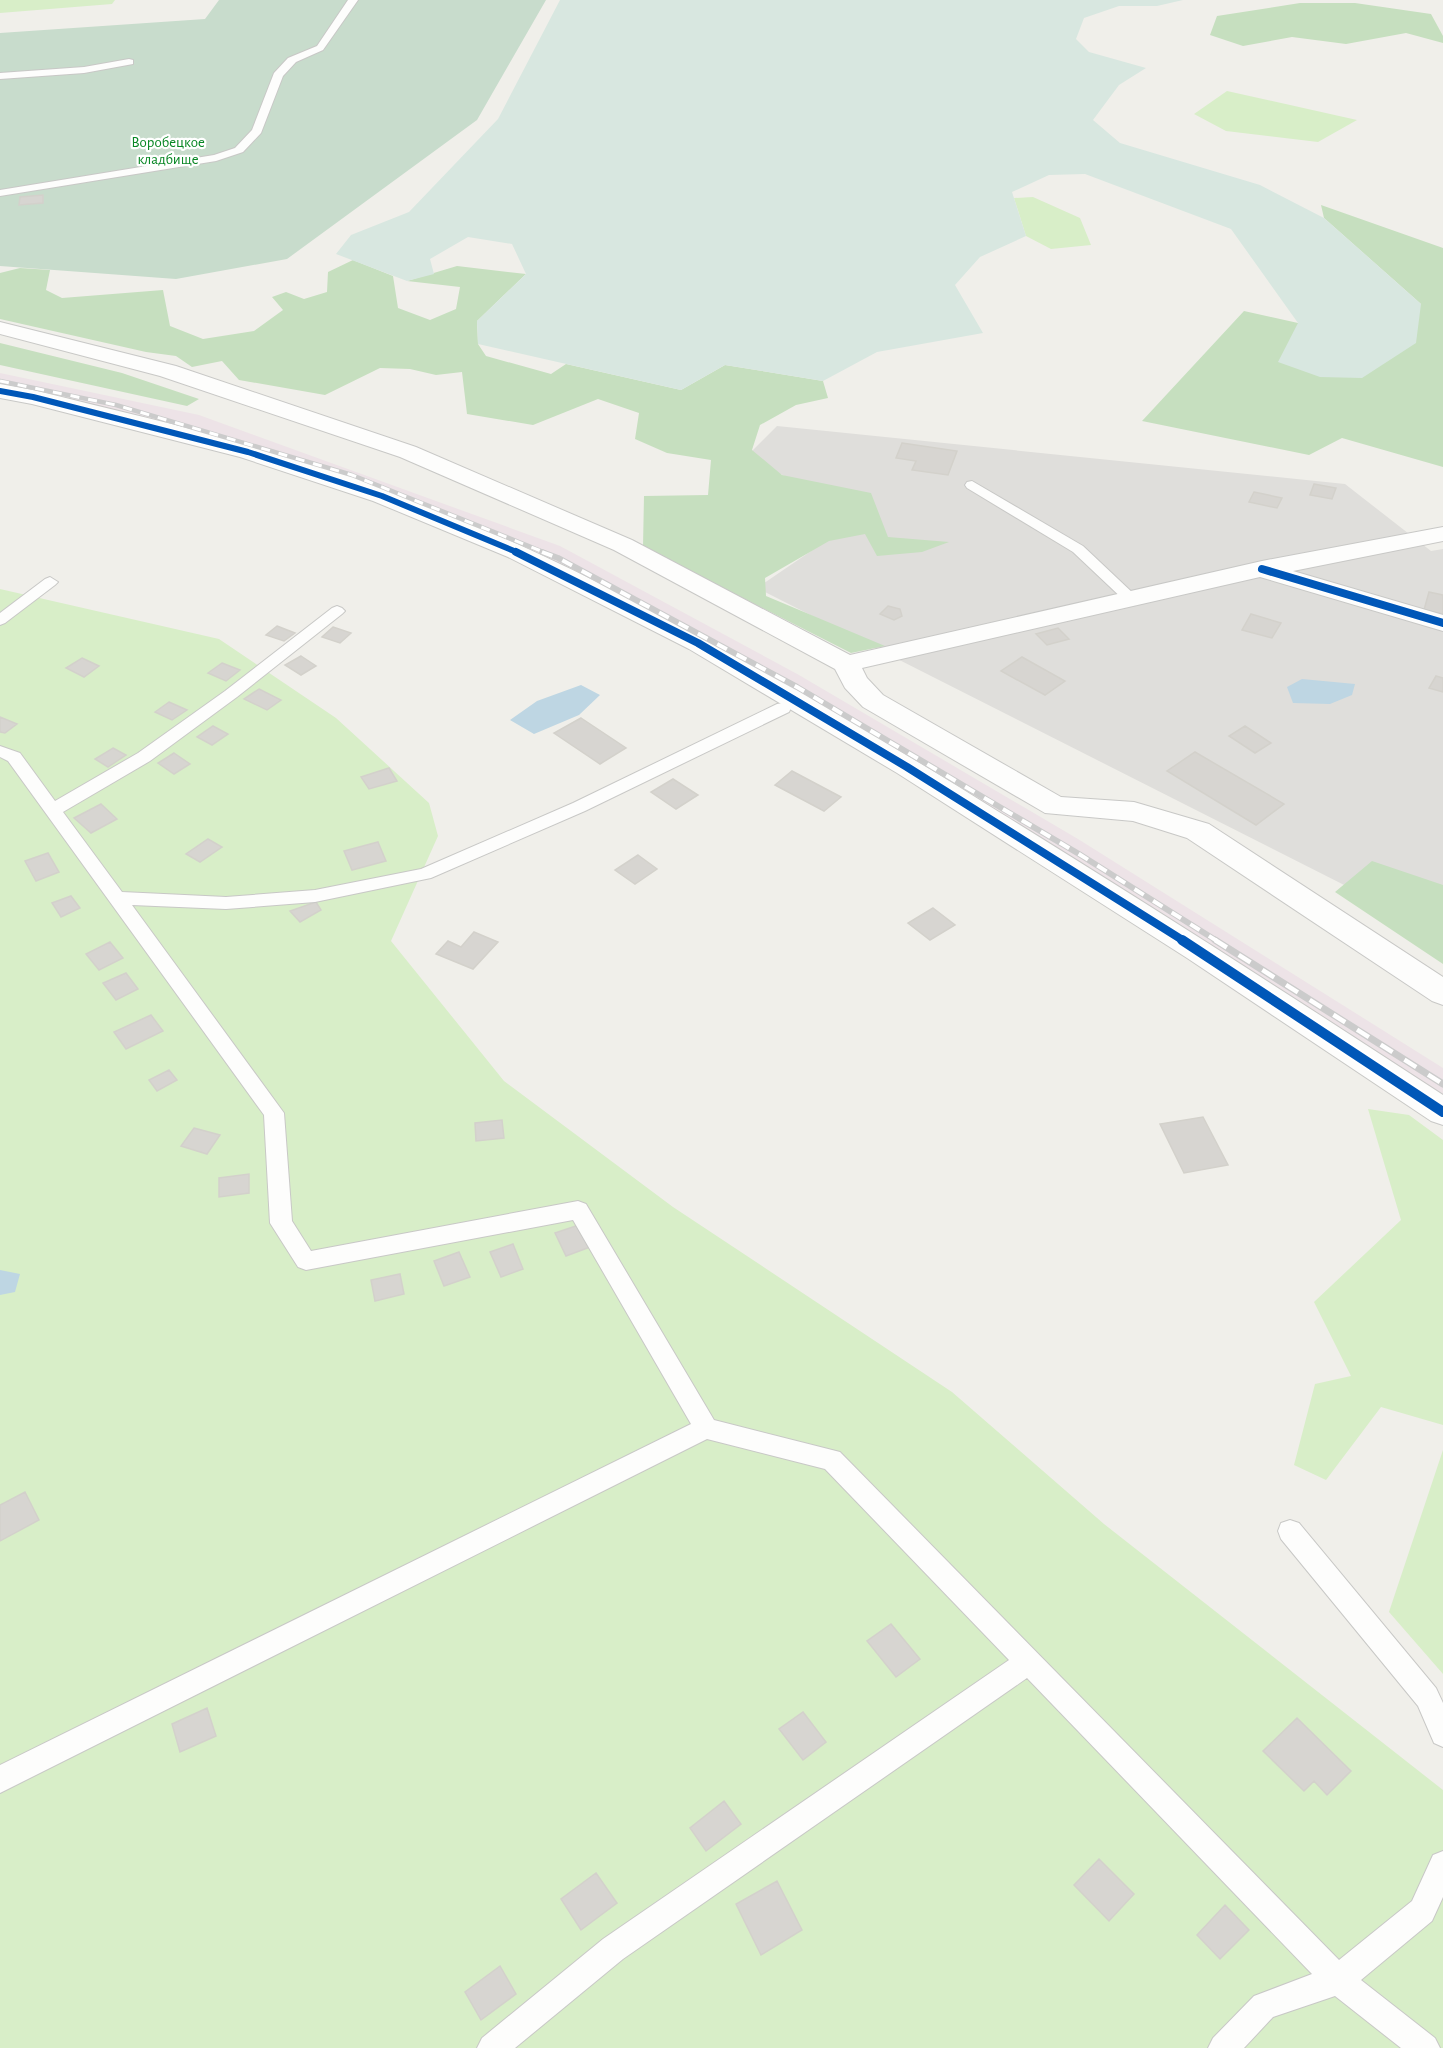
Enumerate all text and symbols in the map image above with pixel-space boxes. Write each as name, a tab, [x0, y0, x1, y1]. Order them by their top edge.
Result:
park label: Воробецкое кладбище	[131, 135, 205, 167]

